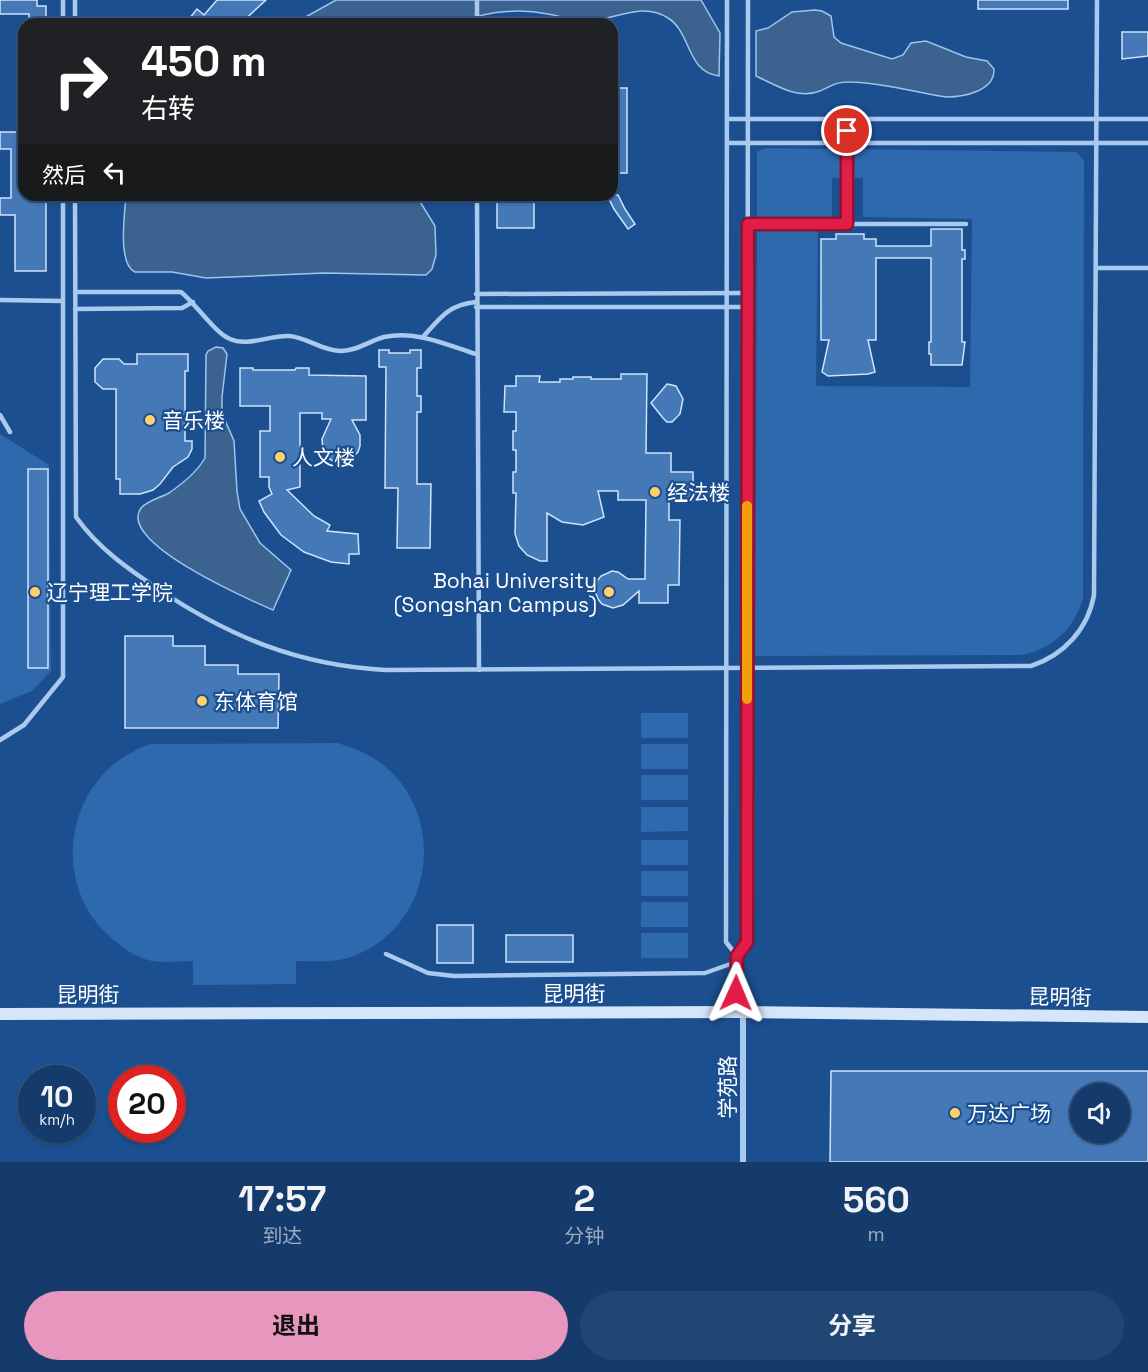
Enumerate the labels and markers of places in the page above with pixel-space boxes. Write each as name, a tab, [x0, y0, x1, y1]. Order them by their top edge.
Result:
pin	[821, 105, 872, 156]
place label: 音乐楼	[162, 407, 225, 434]
marker: 音乐楼	[143, 413, 157, 427]
place label: 人文楼	[292, 444, 355, 471]
marker: 人文楼	[273, 450, 287, 464]
place label: 经法楼	[667, 479, 730, 506]
marker: 经法楼	[648, 485, 662, 499]
place label: Bohai University (Songshan Campus)	[394, 567, 597, 618]
place label: 辽宁理工学院	[47, 579, 173, 606]
marker: 辽宁理工学院	[28, 585, 42, 599]
marker: Bohai University (Songshan Campus)	[602, 585, 616, 599]
place label: 东体育馆	[214, 688, 298, 715]
marker: 东体育馆	[195, 694, 209, 708]
place label: 万达广场	[967, 1100, 1051, 1127]
marker: 万达广场	[948, 1106, 962, 1120]

